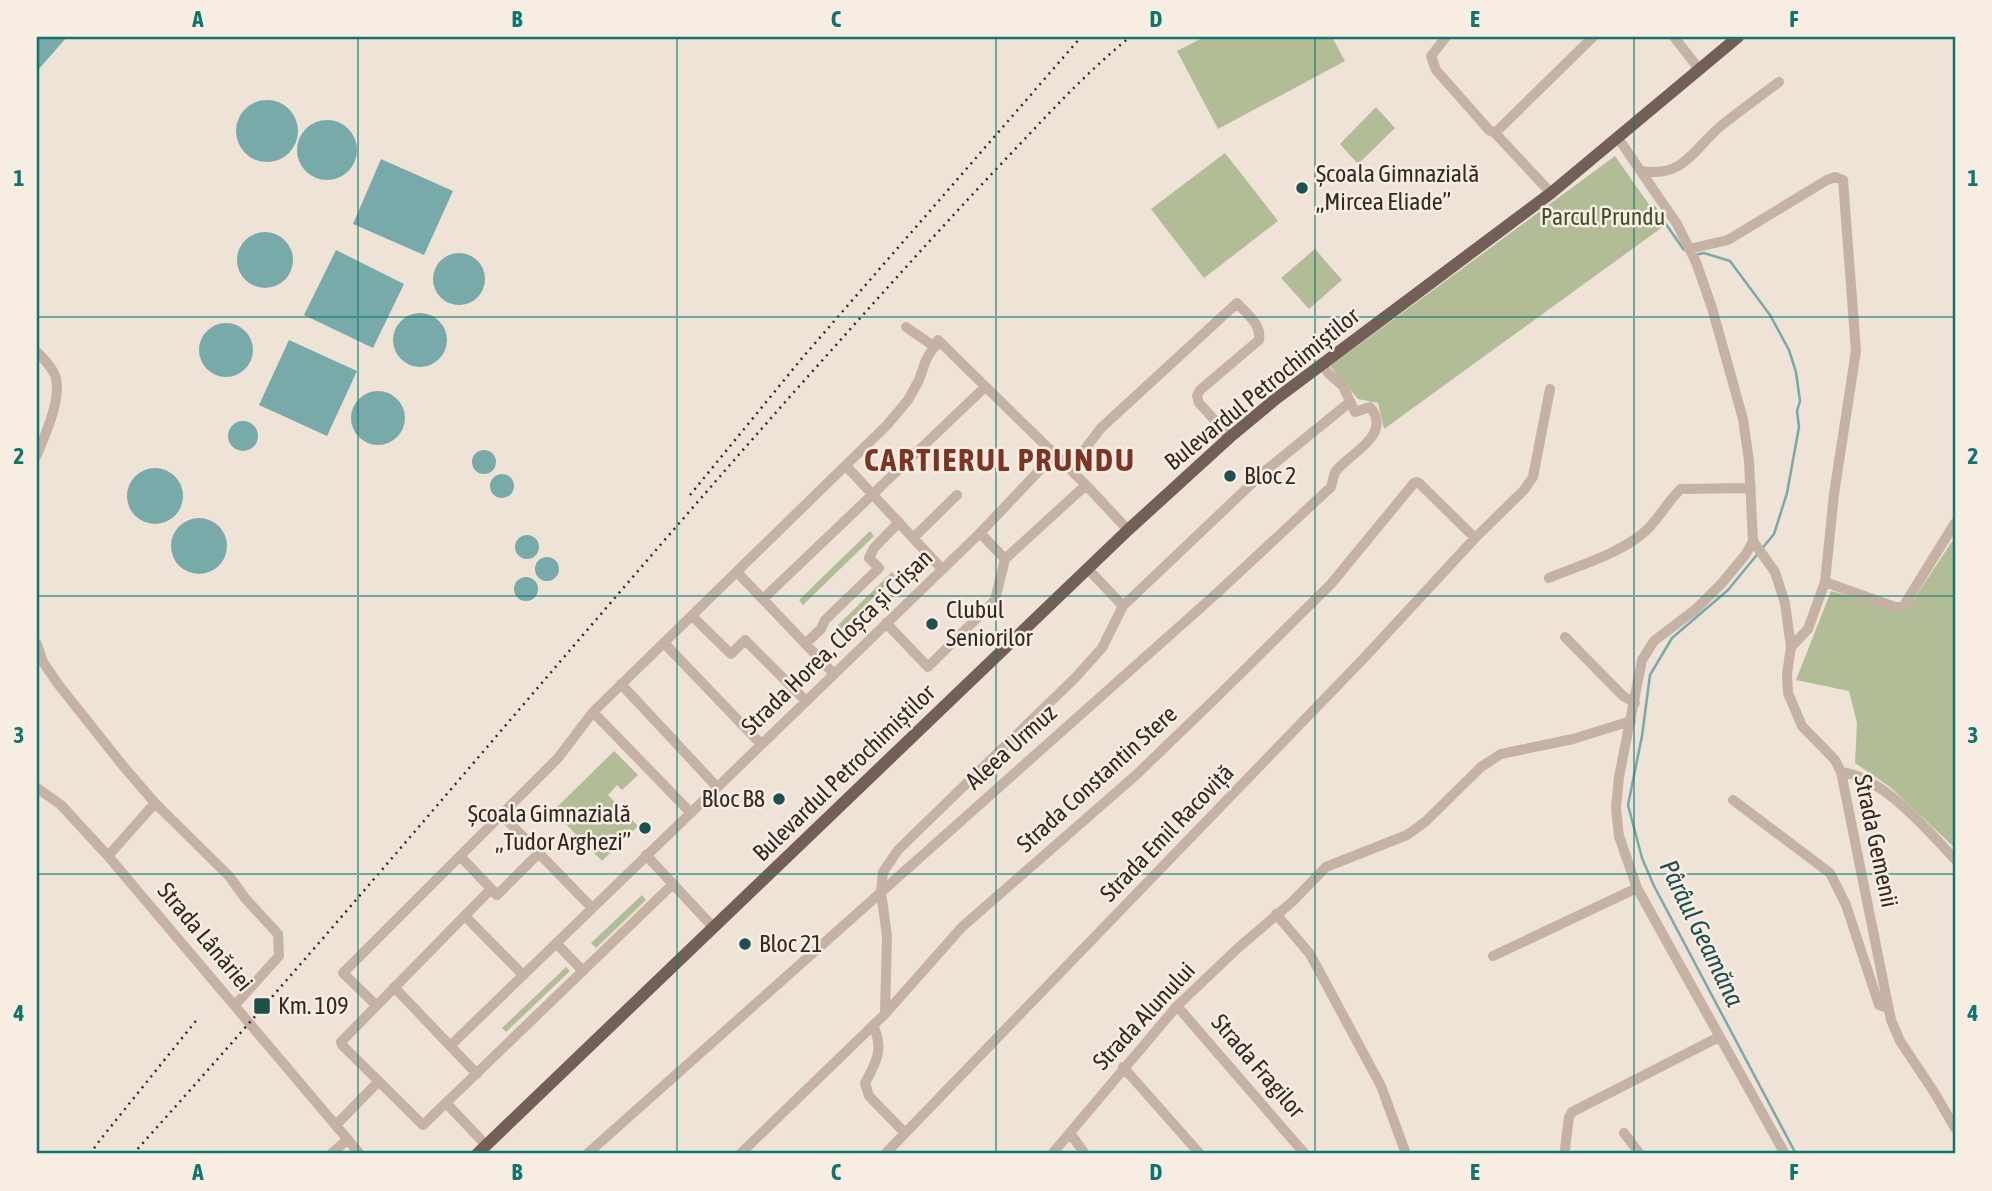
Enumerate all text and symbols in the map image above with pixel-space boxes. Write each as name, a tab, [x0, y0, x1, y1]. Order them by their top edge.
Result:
text: A	[191, 6, 204, 32]
text: B	[512, 6, 523, 32]
text: C	[831, 6, 842, 32]
text: D	[1150, 6, 1163, 32]
text: E	[1470, 6, 1480, 32]
text: F	[1789, 6, 1799, 32]
place label: Școala Gimnazială „Mircea Eliade”	[1316, 160, 1479, 215]
text: 1	[14, 165, 25, 191]
text: 1	[1968, 165, 1979, 191]
marker: Școala Gimnazială „Mircea Eliade”	[1294, 180, 1310, 196]
park label: Parcul Prundu	[1541, 203, 1665, 230]
street label: Bulevardul Petrochimiștilor	[1159, 301, 1365, 475]
district label: CARTIERUL PRUNDU	[864, 441, 1136, 478]
text: 2	[14, 443, 24, 469]
text: 2	[1968, 443, 1978, 469]
place label: Bloc 2	[1244, 462, 1296, 489]
marker: Bloc 2	[1222, 468, 1238, 484]
street label: Strada Horea, Cloșca și Crișan	[736, 544, 938, 740]
place label: Clubul Seniorilor	[946, 596, 1033, 651]
marker: Clubul Seniorilor	[924, 616, 940, 632]
street label: Bulevardul Petrochimiștilor	[747, 678, 941, 866]
street label: Aleea Urmuz	[960, 699, 1062, 794]
street label: Strada Constantin Stere	[1011, 700, 1182, 857]
text: 3	[14, 722, 24, 748]
text: 3	[1968, 722, 1978, 748]
street label: Strada Emil Racoviță	[1094, 759, 1239, 907]
street label: Strada Gemenii	[1849, 772, 1904, 910]
place label: Bloc B8	[701, 785, 765, 812]
marker: Bloc B8	[771, 791, 787, 807]
place label: Școala Gimnazială „Tudor Arghezi”	[468, 800, 631, 855]
marker: Școala Gimnazială „Tudor Arghezi”	[637, 820, 653, 836]
water label: Pârâul Geamăna	[1654, 855, 1750, 1011]
street label: Strada Lânăriei	[152, 877, 258, 996]
place label: Bloc 21	[759, 930, 823, 957]
marker: Bloc 21	[737, 936, 753, 952]
street label: Strada Alunului	[1087, 956, 1200, 1075]
place label: Km. 109	[278, 992, 348, 1019]
marker: Km. 109	[252, 996, 272, 1016]
text: 4	[13, 1000, 25, 1026]
text: 4	[1967, 1000, 1979, 1026]
street label: Strada Fragilor	[1206, 1009, 1311, 1123]
text: A	[191, 1159, 204, 1185]
text: B	[512, 1159, 523, 1185]
text: C	[831, 1159, 842, 1185]
text: D	[1150, 1159, 1163, 1185]
text: E	[1470, 1159, 1480, 1185]
text: F	[1789, 1159, 1799, 1185]

